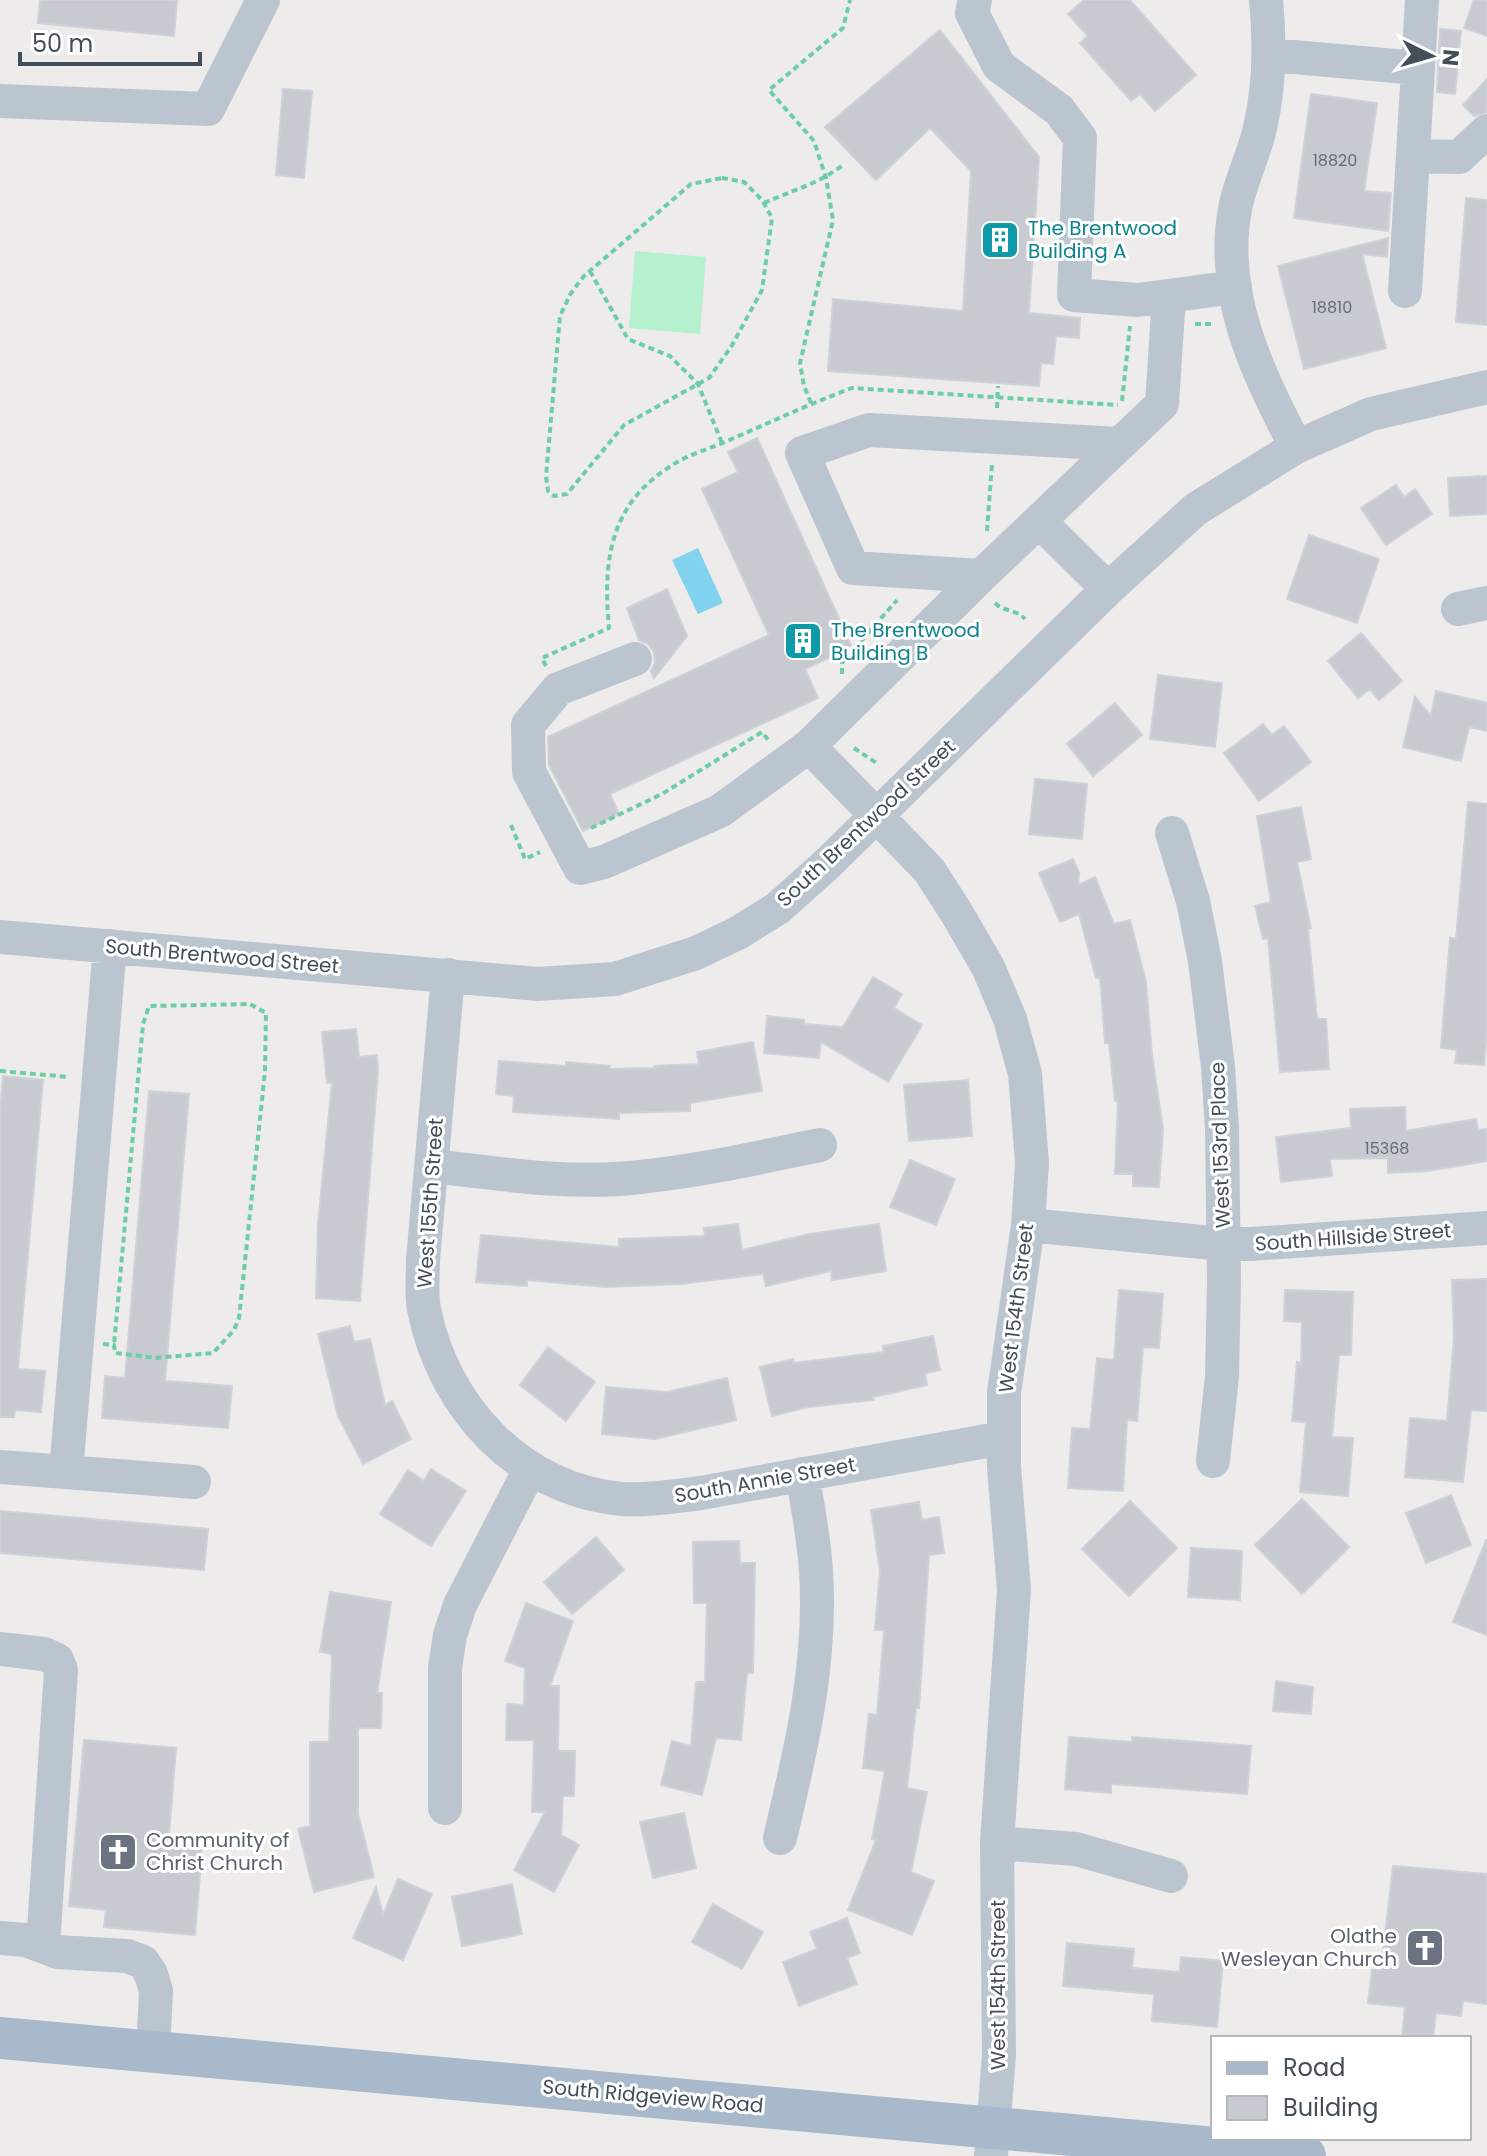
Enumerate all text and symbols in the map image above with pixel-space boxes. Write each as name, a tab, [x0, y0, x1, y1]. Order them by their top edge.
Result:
scale bar	[20, 16, 200, 66]
north arrow	[1391, 16, 1471, 96]
text: 50 m	[32, 27, 93, 60]
text: N	[1434, 48, 1467, 67]
house number: 18820	[1313, 149, 1357, 172]
place label: The Brentwood Building A	[1028, 214, 1177, 265]
building icon: The Brentwood Building A	[979, 219, 1021, 261]
house number: 18810	[1312, 296, 1352, 319]
place label: The Brentwood Building B	[831, 616, 980, 667]
building icon: The Brentwood Building B	[782, 620, 824, 662]
street label: South Brentwood Street	[771, 733, 961, 913]
street label: South Brentwood Street	[104, 932, 340, 980]
street label: West 153rd Place	[1203, 1061, 1237, 1229]
street label: West 155th Street	[410, 1117, 450, 1289]
house number: 15368	[1365, 1137, 1409, 1160]
street label: South Hillside Street	[1254, 1216, 1452, 1258]
street label: West 154th Street	[992, 1222, 1040, 1394]
street label: South Annie Street	[672, 1450, 858, 1510]
place label: Community of Christ Church	[146, 1826, 289, 1877]
church icon: Community of Christ Church	[97, 1831, 139, 1873]
street label: West 154th Street	[984, 1900, 1012, 2070]
place label: Olathe Wesleyan Church	[1221, 1922, 1397, 1973]
church icon: Olathe Wesleyan Church	[1404, 1927, 1446, 1969]
legend	[1211, 2036, 1471, 2140]
text: Road	[1283, 2051, 1345, 2084]
street label: South Ridgeview Road	[541, 2072, 765, 2120]
text: Building	[1283, 2091, 1379, 2124]

